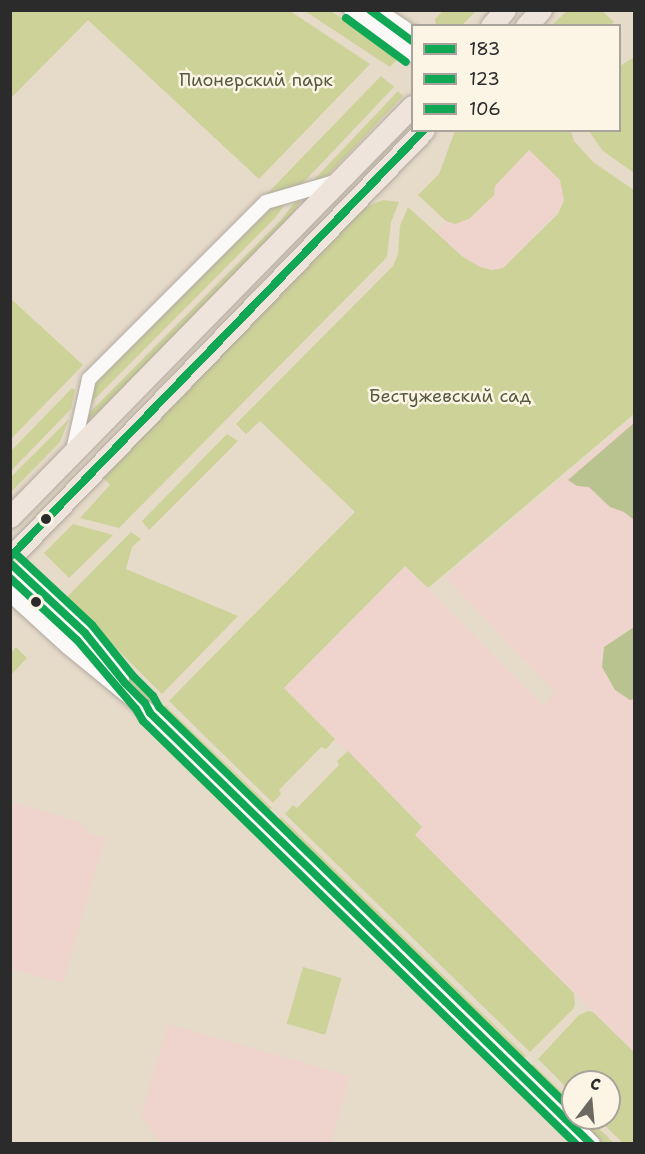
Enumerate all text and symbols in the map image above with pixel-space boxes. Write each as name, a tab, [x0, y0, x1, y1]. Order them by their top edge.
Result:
legend	[411, 24, 621, 132]
text: 183	[469, 37, 500, 61]
text: 123	[469, 67, 500, 91]
park label: Пионерский парк	[179, 69, 333, 91]
text: 106	[469, 97, 501, 121]
park label: Бестужевский сад	[369, 385, 531, 407]
unlabelled marker	[40, 513, 52, 525]
unlabelled marker	[30, 596, 42, 608]
north arrow	[561, 1070, 621, 1130]
text: С	[588, 1073, 603, 1096]

